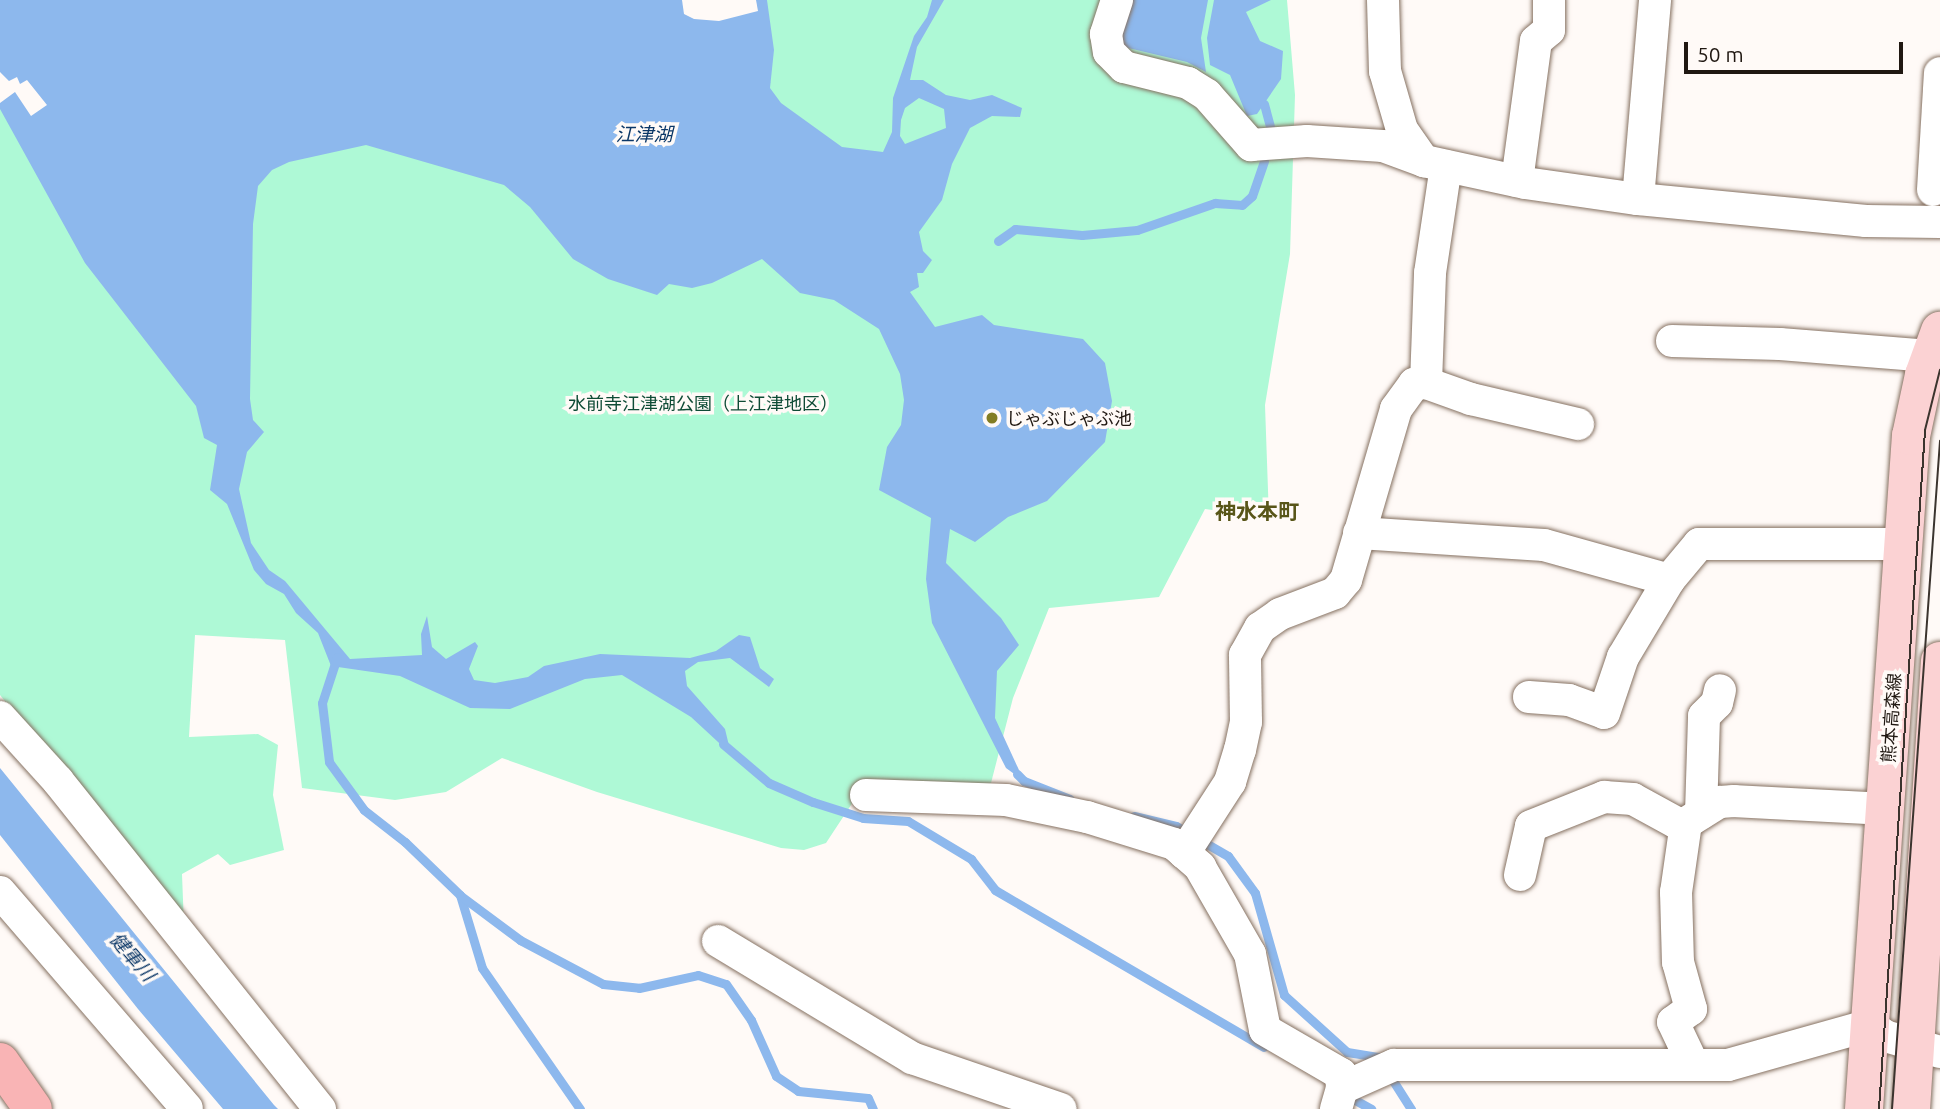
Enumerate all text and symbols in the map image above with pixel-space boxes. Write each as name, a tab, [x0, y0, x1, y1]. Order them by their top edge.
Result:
scale bar	[1688, 28, 1907, 72]
text: 50 m	[1697, 42, 1744, 66]
water label: 江津湖	[616, 124, 672, 146]
park label: 水前寺江津湖公園（上江津地区）	[568, 392, 838, 414]
place label: じゃぶじゃぶ池	[1006, 407, 1132, 429]
marker: じゃぶじゃぶ池	[984, 410, 1000, 426]
district label: 神水本町	[1215, 498, 1299, 524]
street label: 熊本高森線	[1877, 672, 1905, 764]
water label: 健軍川	[105, 928, 159, 986]

